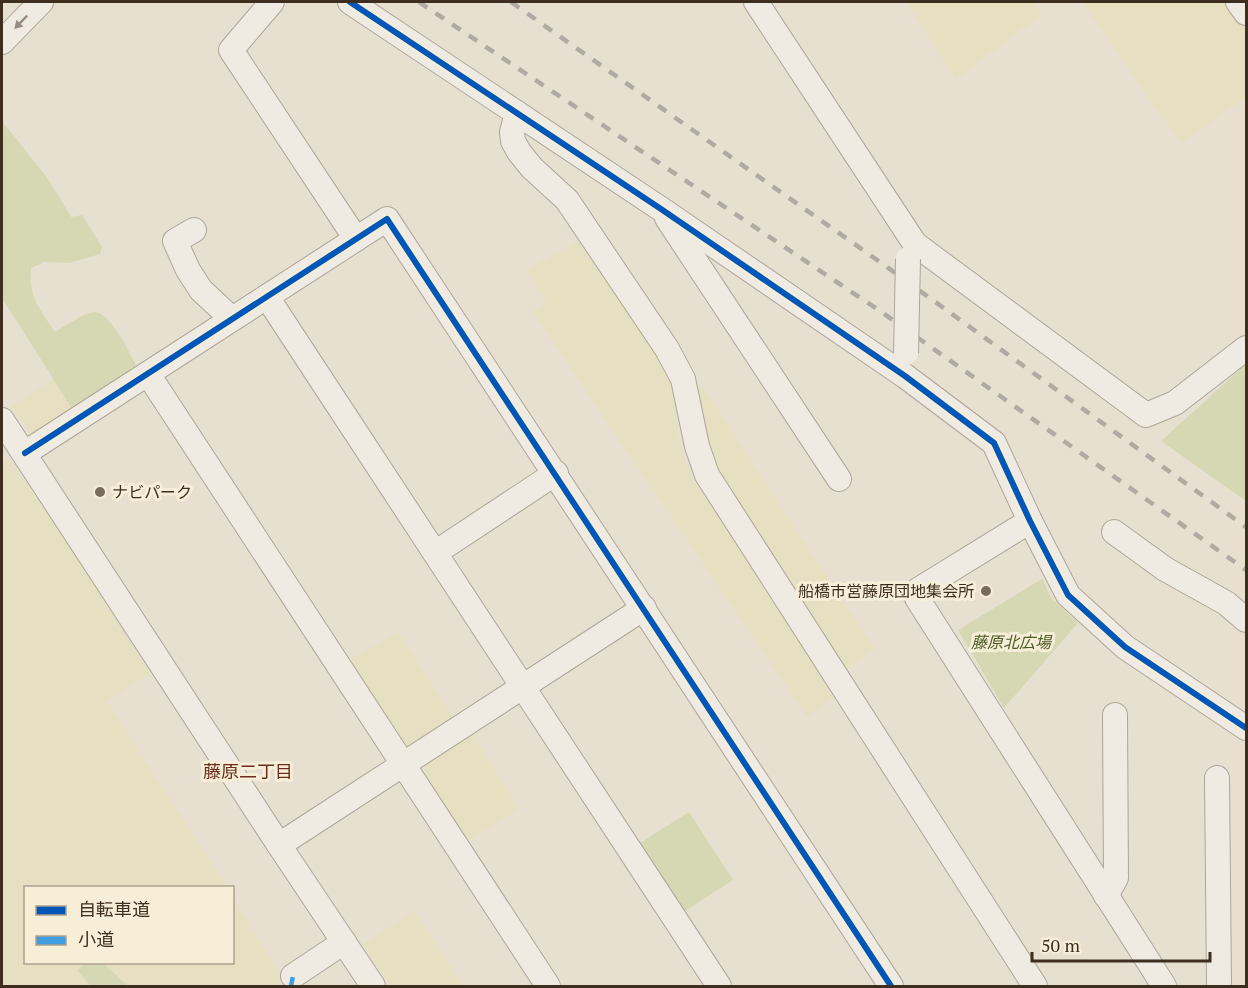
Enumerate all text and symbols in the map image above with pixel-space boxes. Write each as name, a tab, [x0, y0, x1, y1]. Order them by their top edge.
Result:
one-way arrow	[15, 14, 29, 28]
place label: ナビパーク	[112, 481, 192, 503]
marker: ナビパーク	[93, 485, 107, 499]
place label: 船橋市営藤原団地集会所	[798, 580, 974, 602]
marker: 船橋市営藤原団地集会所	[979, 584, 993, 598]
park label: 藤原北広場	[971, 631, 1053, 653]
district label: 藤原二丁目	[203, 759, 293, 783]
legend	[24, 886, 234, 964]
text: 自転車道	[78, 897, 150, 921]
scale bar	[1032, 925, 1210, 963]
text: 小道	[78, 927, 114, 951]
text: 50 m	[1041, 933, 1081, 957]

